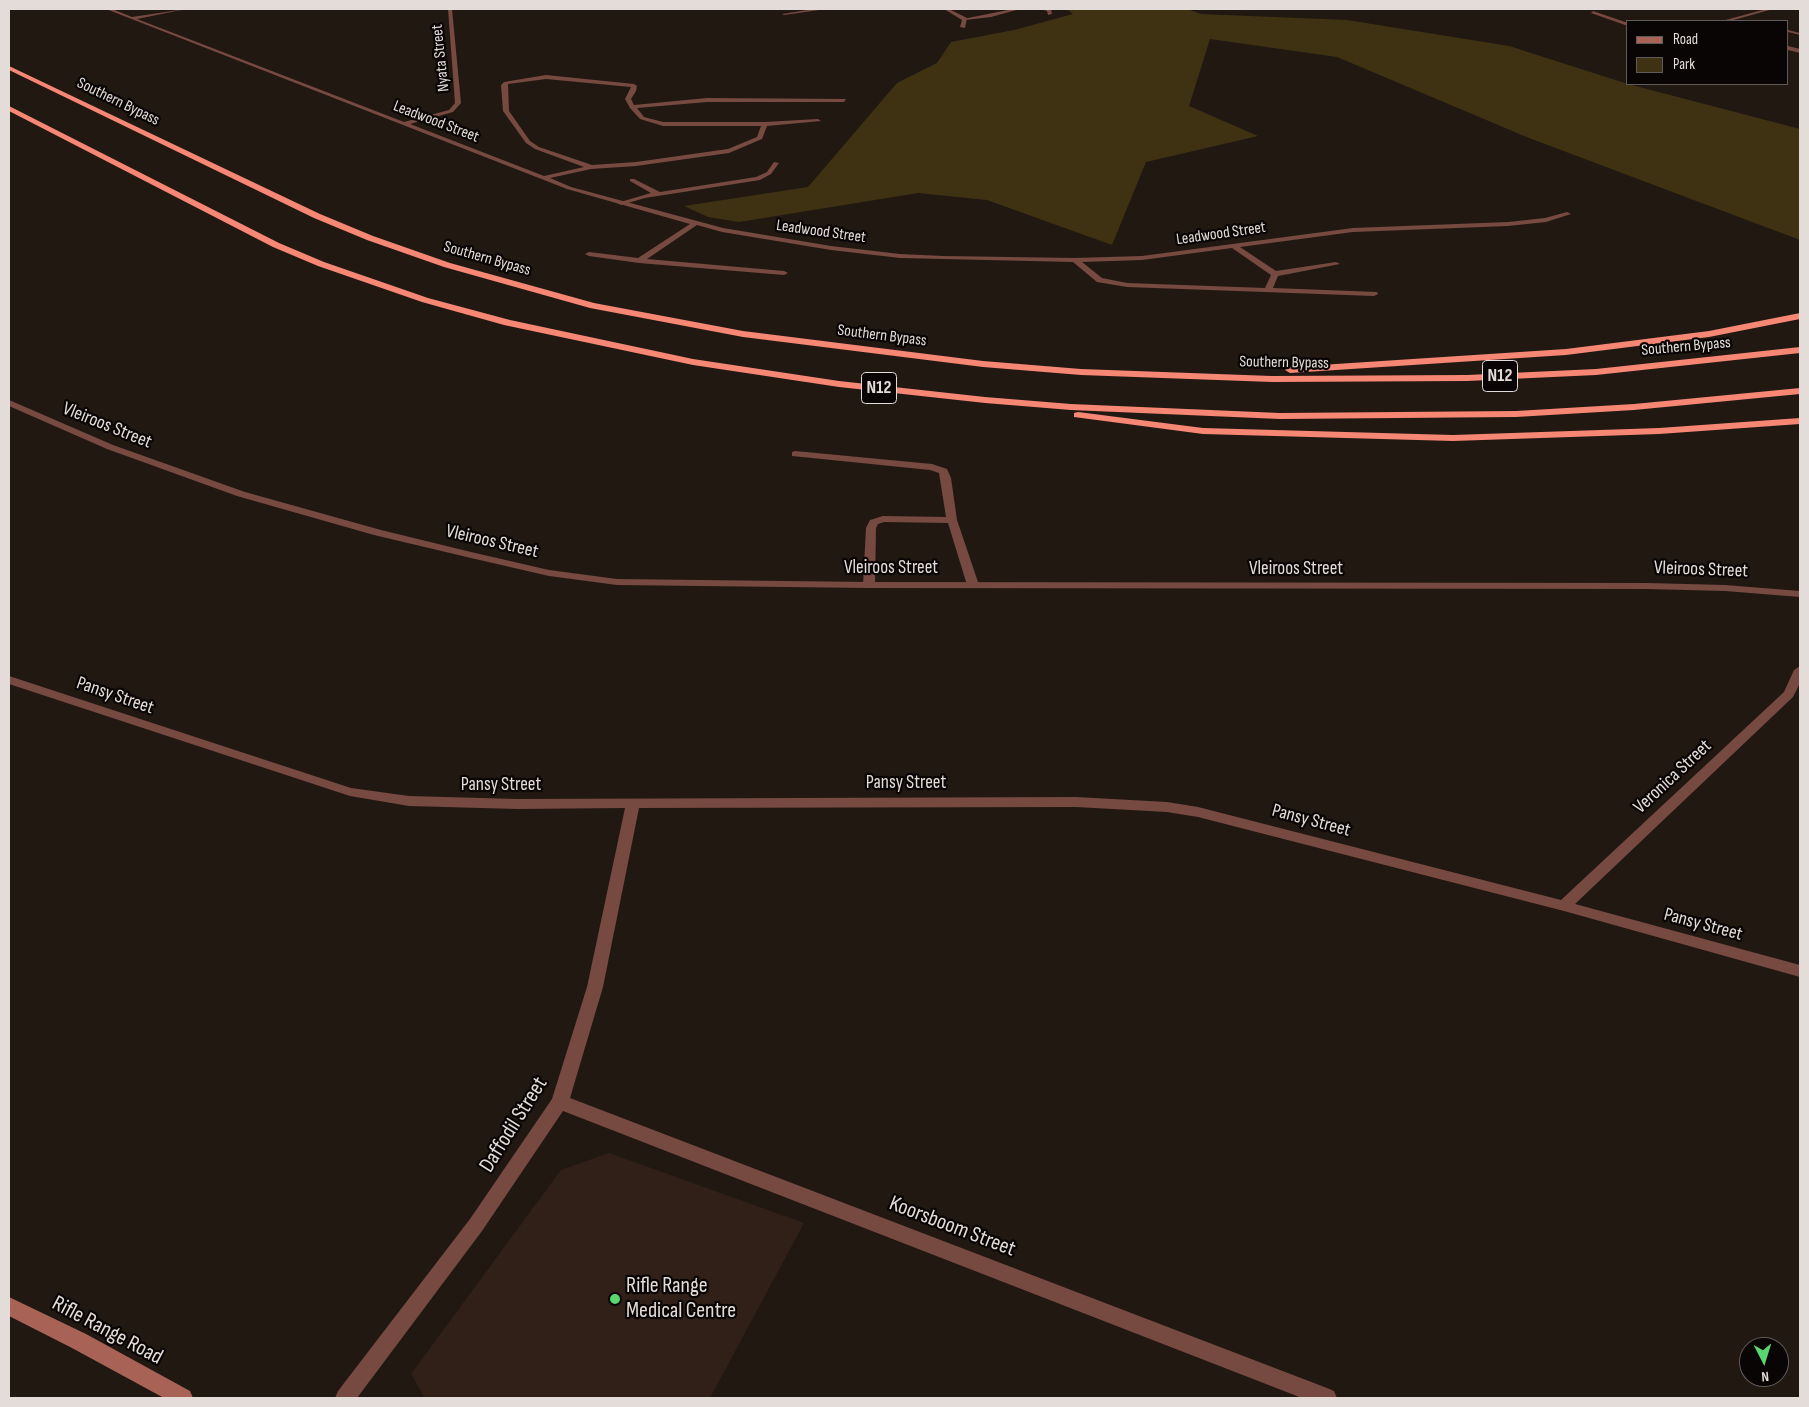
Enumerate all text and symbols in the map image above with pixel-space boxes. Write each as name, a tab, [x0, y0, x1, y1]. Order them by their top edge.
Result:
legend	[1626, 20, 1789, 85]
street label: Nyata Street	[428, 23, 454, 93]
text: Road	[1673, 30, 1698, 49]
text: Park	[1673, 55, 1695, 74]
street label: Southern Bypass	[74, 74, 162, 130]
street label: Leadwood Street	[390, 97, 482, 147]
street label: Leadwood Street	[775, 216, 867, 248]
street label: Leadwood Street	[1175, 218, 1267, 250]
street label: Southern Bypass	[441, 237, 533, 281]
street label: Southern Bypass	[836, 321, 928, 351]
street label: Southern Bypass	[1641, 334, 1731, 360]
street label: Southern Bypass	[1239, 353, 1329, 373]
road number: N12	[1482, 361, 1518, 392]
road number: N12	[862, 372, 896, 403]
street label: Vleiroos Street	[59, 398, 155, 454]
street label: Vleiroos Street	[444, 520, 540, 564]
street label: Vleiroos Street	[844, 557, 938, 579]
street label: Vleiroos Street	[1654, 557, 1748, 583]
street label: Vleiroos Street	[1249, 558, 1343, 580]
street label: Pansy Street	[73, 672, 157, 720]
street label: Veronica Street	[1629, 735, 1717, 819]
street label: Pansy Street	[866, 772, 946, 794]
street label: Pansy Street	[461, 774, 541, 796]
street label: Pansy Street	[1269, 800, 1353, 842]
street label: Pansy Street	[1661, 904, 1745, 946]
street label: Daffodil Street	[474, 1072, 554, 1178]
street label: Koorsboom Street	[885, 1191, 1019, 1263]
place label: Rifle Range Medical Centre	[626, 1273, 736, 1324]
street label: Rifle Range Road	[47, 1291, 167, 1371]
marker: Rifle Range Medical Centre	[608, 1292, 622, 1306]
north arrow	[1739, 1337, 1789, 1387]
text: N	[1761, 1368, 1770, 1385]

